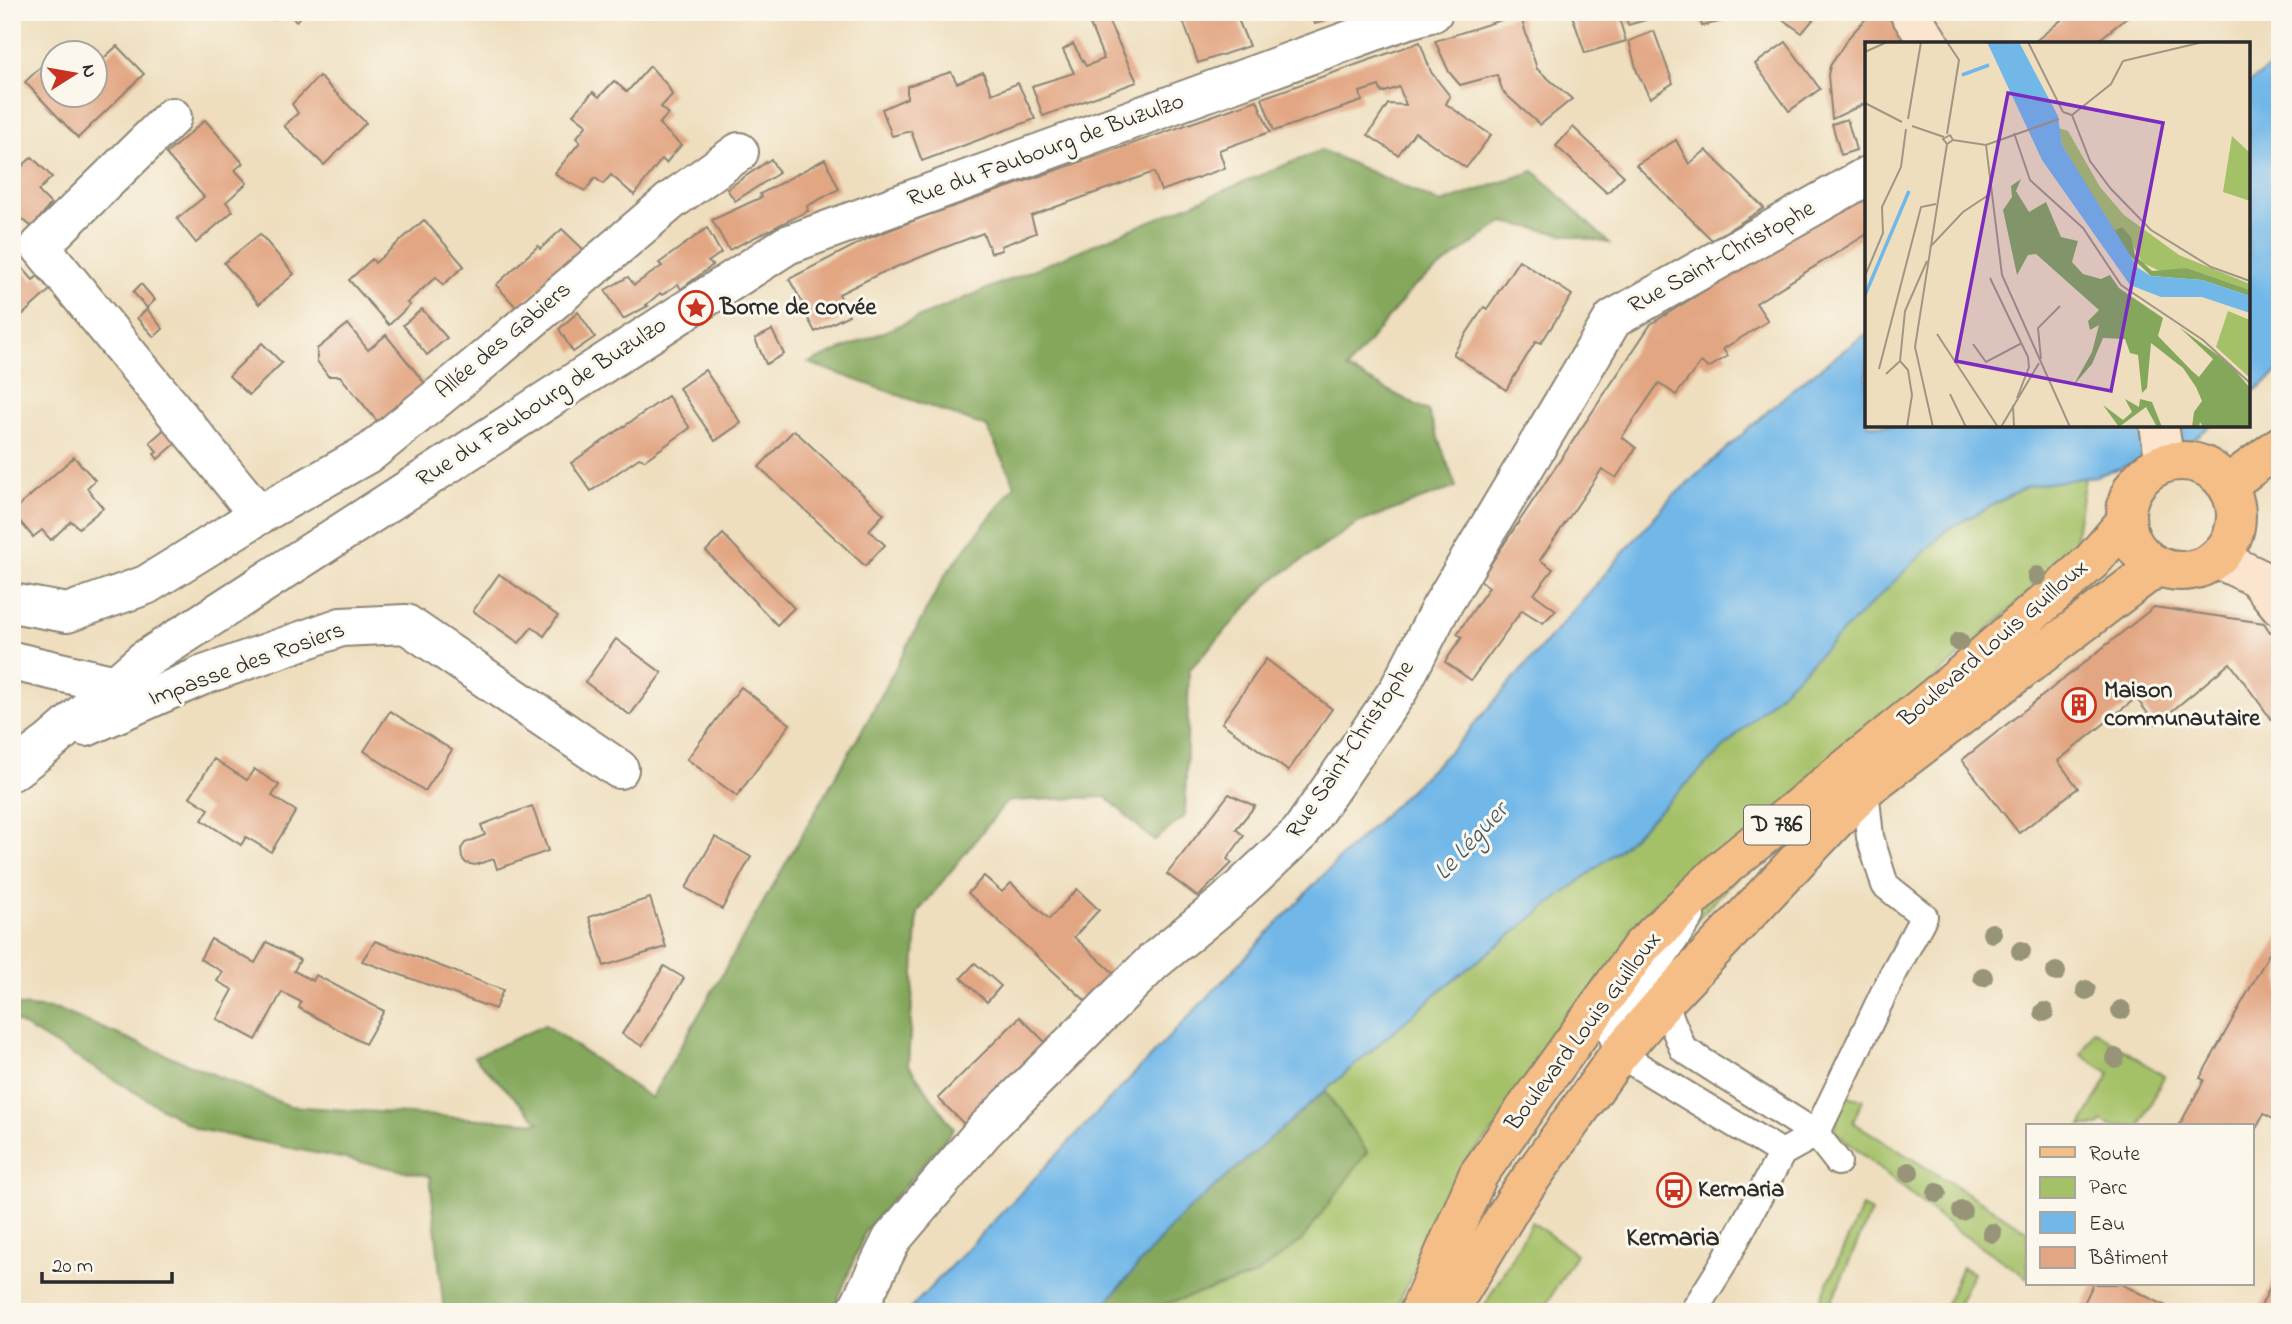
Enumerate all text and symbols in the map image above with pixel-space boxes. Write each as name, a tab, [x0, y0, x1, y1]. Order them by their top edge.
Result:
north arrow	[38, 38, 108, 108]
inset map	[1865, 42, 2250, 427]
text: N	[74, 62, 103, 80]
street label: Rue du Faubourg de Buzulzo	[903, 85, 1189, 217]
street label: Rue Saint-Christophe	[1622, 192, 1822, 324]
street label: Allée des Gabiers	[428, 274, 580, 408]
place icon: Borne de corvée	[677, 289, 715, 327]
place label: Borne de corvée	[719, 291, 877, 326]
street label: Rue du Faubourg de Buzulzo	[410, 309, 674, 497]
street label: Boulevard Louis Guilloux	[1891, 551, 2097, 737]
street label: Impasse des Rosiers	[144, 613, 350, 717]
street label: Rue Saint-Christophe	[1278, 653, 1424, 846]
place label: Maison communautaire	[2104, 674, 2261, 737]
building icon: Maison communautaire	[2060, 686, 2098, 724]
water label: Le Léguer	[1426, 792, 1520, 890]
road number: D 786	[1744, 806, 1810, 845]
street label: Boulevard Louis Guilloux	[1497, 925, 1671, 1140]
legend	[2026, 1124, 2254, 1286]
text: Route	[2089, 1140, 2141, 1170]
bus stop icon: Kermaria	[1655, 1171, 1693, 1209]
place label: Kermaria	[1698, 1173, 1784, 1208]
text: Parc	[2089, 1174, 2128, 1204]
text: Eau	[2089, 1210, 2125, 1240]
district label: Kermaria	[1626, 1220, 1720, 1258]
scale bar	[42, 1240, 172, 1284]
text: Bâtiment	[2088, 1244, 2168, 1274]
text: 20 m	[52, 1252, 93, 1282]

